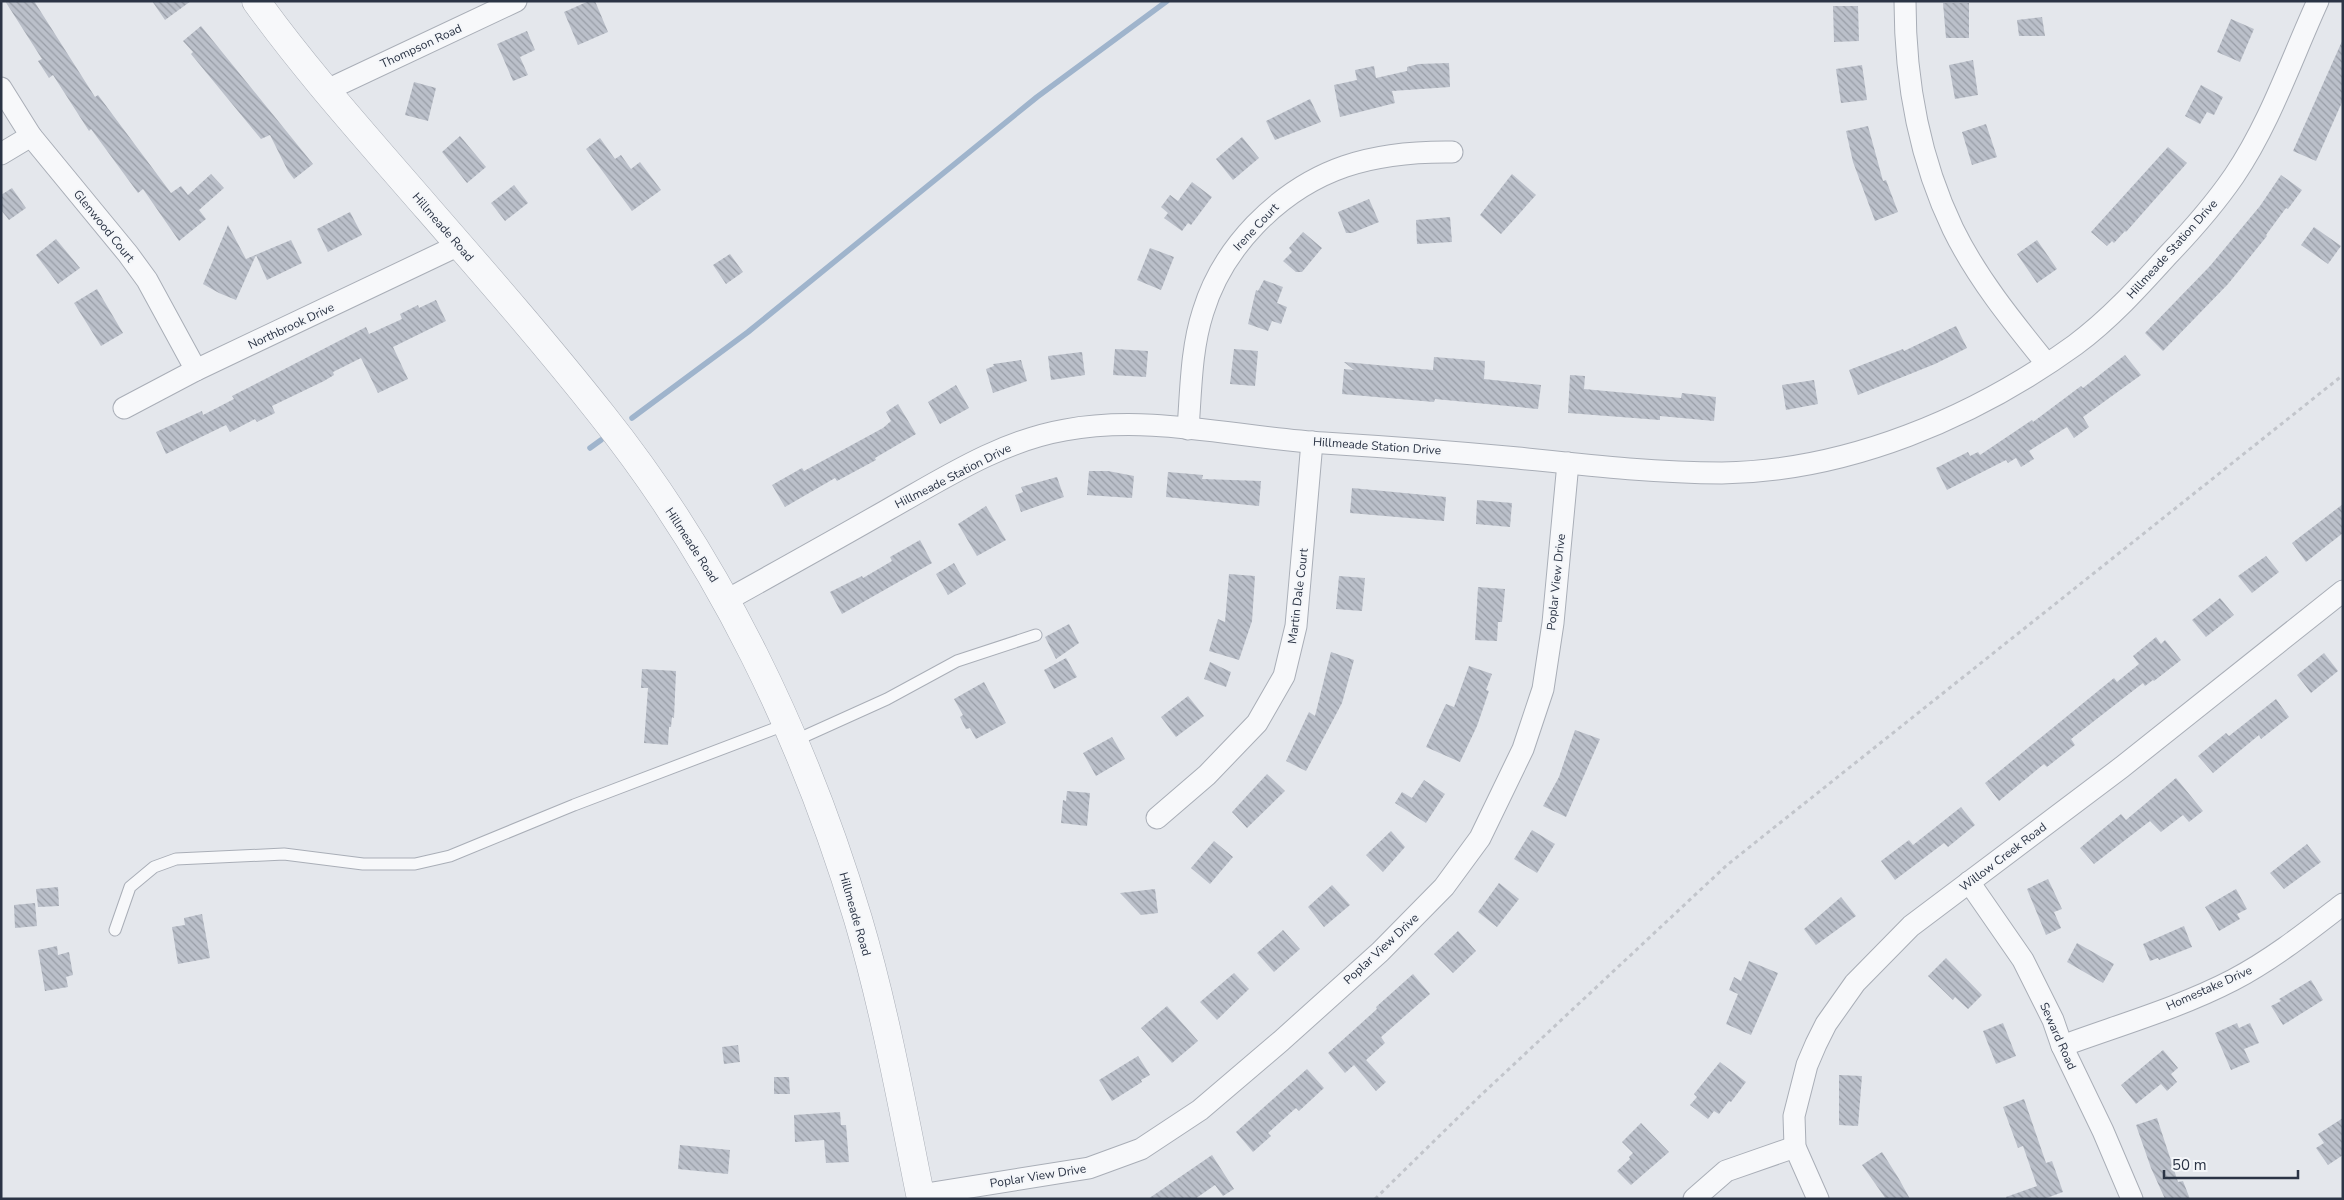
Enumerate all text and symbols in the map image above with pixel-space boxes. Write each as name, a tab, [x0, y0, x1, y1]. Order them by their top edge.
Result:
street label: Thompson Road	[378, 20, 464, 72]
street label: Glenwood Court	[70, 187, 139, 266]
street label: Hillmeade Road	[409, 189, 477, 265]
street label: Hillmeade Station Drive	[2123, 196, 2221, 302]
street label: Irene Court	[1230, 199, 1283, 254]
street label: Northbrook Drive	[245, 299, 337, 353]
street label: Hillmeade Station Drive	[1312, 434, 1442, 458]
street label: Hillmeade Station Drive	[892, 440, 1014, 512]
street label: Hillmeade Road	[662, 504, 722, 586]
street label: Poplar View Drive	[1543, 533, 1569, 631]
street label: Martin Dale Court	[1284, 546, 1312, 645]
street label: Willow Creek Road	[1956, 819, 2050, 895]
street label: Hillmeade Road	[835, 870, 875, 958]
street label: Poplar View Drive	[1340, 910, 1422, 988]
street label: Homestake Drive	[2163, 962, 2255, 1014]
street label: Seward Road	[2036, 1000, 2080, 1072]
scale bar	[2164, 1148, 2298, 1180]
text: 50 m	[2172, 1155, 2207, 1175]
street label: Poplar View Drive	[989, 1160, 1087, 1192]

